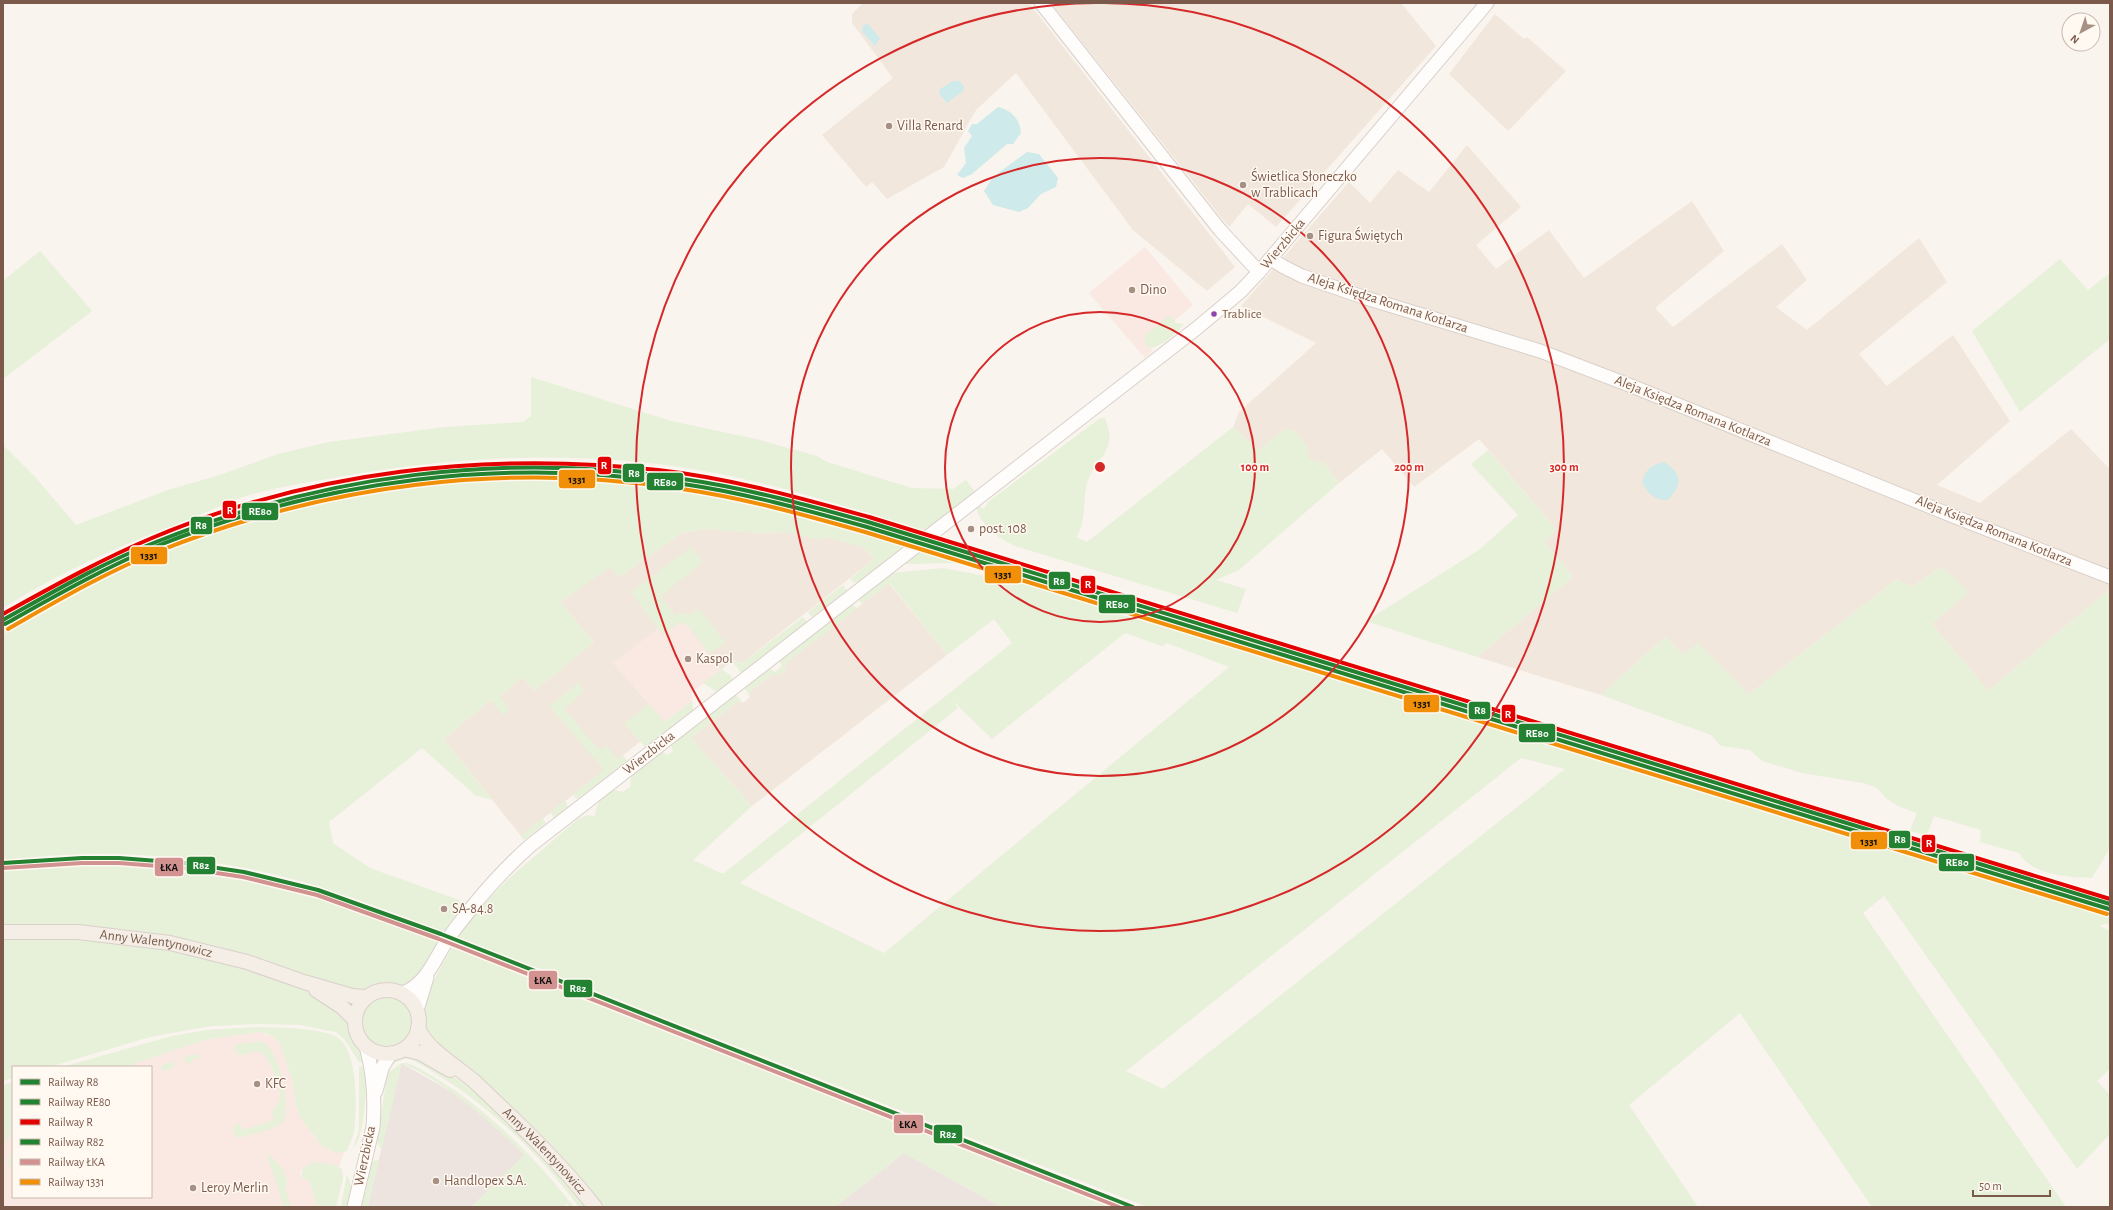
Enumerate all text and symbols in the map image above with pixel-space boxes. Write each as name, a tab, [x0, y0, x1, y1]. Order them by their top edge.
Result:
north arrow	[2061, 12, 2101, 52]
text: N	[2068, 33, 2081, 46]
place label: Villa Renard	[897, 119, 963, 133]
marker: Villa Renard	[884, 121, 894, 131]
place label: Świetlica Słoneczko w Trablicach	[1251, 167, 1357, 200]
marker: Świetlica Słoneczko w Trablicach	[1238, 180, 1248, 190]
street label: Wierzbicka	[1258, 216, 1308, 272]
place label: Figura Świętych	[1318, 226, 1403, 243]
marker: Figura Świętych	[1305, 231, 1315, 241]
street label: Aleja Księdza Romana Kotlarza	[1306, 270, 1470, 336]
place label: Dino	[1140, 283, 1167, 297]
marker: Dino	[1127, 285, 1137, 295]
place label: Trablice	[1222, 308, 1262, 321]
marker: Trablice	[1209, 309, 1219, 319]
street label: Aleja Księdza Romana Kotlarza	[1613, 373, 1774, 449]
line badge: R	[597, 456, 612, 475]
text: R	[601, 460, 608, 471]
centre of rings	[1093, 460, 1107, 474]
text: 100 m	[1241, 461, 1269, 473]
text: 200 m	[1394, 461, 1424, 473]
text: 300 m	[1549, 461, 1579, 473]
line badge: R8	[622, 463, 645, 483]
text: R8	[628, 468, 640, 479]
line badge: 1331	[558, 469, 596, 489]
line badge: RE80	[646, 472, 684, 491]
text: 1331	[568, 474, 586, 485]
text: RE80	[653, 477, 677, 488]
street label: Aleja Księdza Romana Kotlarza	[1914, 493, 2075, 569]
line badge: R	[222, 500, 237, 519]
line badge: RE80	[241, 502, 279, 521]
text: R	[227, 505, 234, 516]
text: RE80	[248, 506, 272, 517]
line badge: R8	[190, 516, 213, 535]
text: R8	[195, 520, 207, 531]
place label: post. 108	[979, 522, 1027, 536]
marker: post. 108	[966, 524, 976, 534]
line badge: 1331	[130, 546, 168, 565]
text: 1331	[140, 550, 158, 561]
line badge: 1331	[984, 565, 1022, 584]
text: 1331	[994, 569, 1012, 580]
line badge: R8	[1048, 571, 1071, 590]
line badge: R	[1080, 575, 1096, 594]
text: R8	[1053, 576, 1065, 587]
text: R	[1085, 579, 1092, 590]
line badge: RE80	[1098, 594, 1136, 614]
text: RE80	[1105, 599, 1129, 610]
place label: Kaspol	[696, 652, 733, 666]
marker: Kaspol	[683, 654, 693, 664]
line badge: 1331	[1403, 694, 1440, 713]
text: 1331	[1413, 698, 1431, 709]
line badge: R8	[1468, 701, 1491, 720]
line badge: R	[1501, 704, 1516, 723]
text: R8	[1474, 705, 1486, 716]
text: R	[1505, 709, 1512, 720]
line badge: RE80	[1518, 723, 1556, 743]
street label: Wierzbicka	[621, 728, 678, 777]
text: RE80	[1525, 728, 1549, 739]
line badge: R8	[1888, 830, 1911, 849]
line badge: 1331	[1850, 831, 1888, 850]
text: R8	[1894, 834, 1906, 845]
line badge: R	[1921, 834, 1936, 853]
text: 1331	[1860, 836, 1878, 847]
text: R	[1926, 838, 1933, 849]
line badge: RE80	[1938, 853, 1975, 872]
line badge: R82	[186, 856, 216, 875]
line badge: ŁKA	[154, 857, 184, 877]
text: RE80	[1945, 857, 1969, 868]
text: R82	[192, 860, 210, 871]
text: ŁKA	[159, 862, 178, 873]
place label: SA-84.8	[452, 902, 494, 916]
marker: SA-84.8	[439, 904, 449, 914]
street label: Anny Walentynowicz	[99, 928, 214, 960]
line badge: ŁKA	[528, 970, 558, 990]
text: ŁKA	[533, 975, 552, 986]
line badge: R82	[563, 979, 593, 998]
text: R82	[569, 983, 587, 994]
legend	[12, 1066, 152, 1198]
text: Railway R8	[48, 1076, 99, 1089]
place label: KFC	[265, 1077, 286, 1091]
marker: KFC	[252, 1079, 262, 1089]
text: Railway RE80	[48, 1096, 111, 1109]
street label: Anny Walentynowicz	[500, 1105, 589, 1197]
line badge: ŁKA	[893, 1114, 924, 1134]
text: Railway R	[48, 1116, 93, 1129]
text: ŁKA	[898, 1119, 917, 1130]
street label: Wierzbicka	[352, 1124, 378, 1187]
line badge: R82	[933, 1124, 963, 1144]
text: R82	[939, 1129, 957, 1140]
text: Railway R82	[48, 1136, 105, 1149]
text: Railway ŁKA	[48, 1156, 105, 1169]
scale bar	[1973, 1172, 2050, 1198]
place label: Handlopex S.A.	[444, 1174, 527, 1188]
text: Railway 1331	[48, 1176, 104, 1189]
marker: Handlopex S.A.	[431, 1176, 441, 1186]
text: 50 m	[1979, 1180, 2002, 1192]
place label: Leroy Merlin	[201, 1181, 268, 1195]
marker: Leroy Merlin	[188, 1183, 198, 1193]

